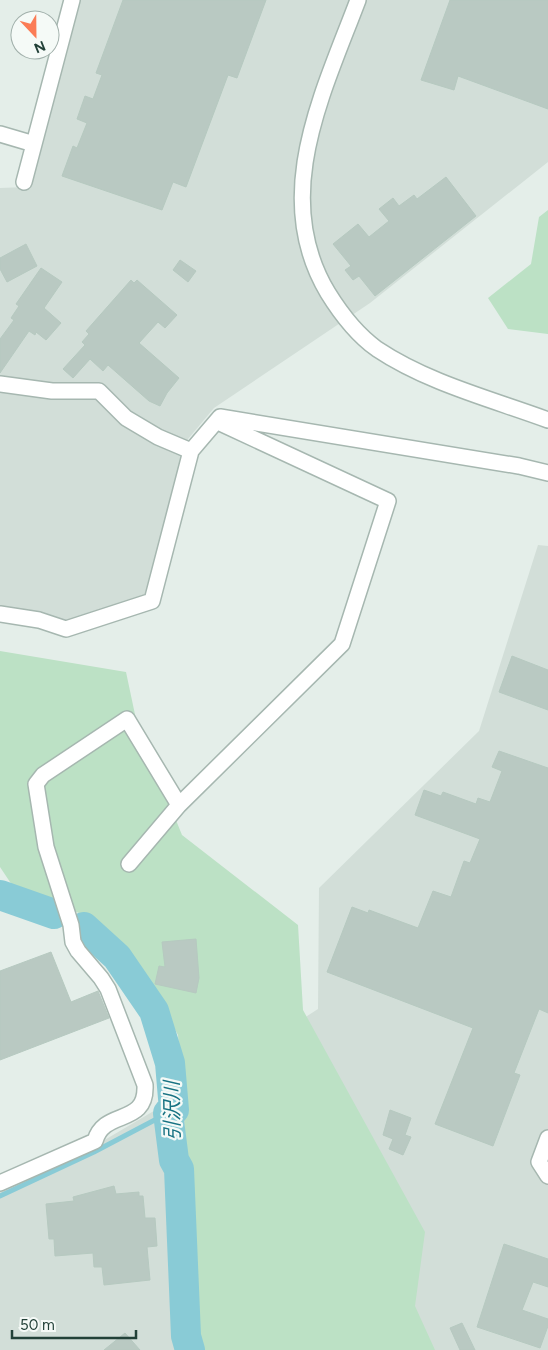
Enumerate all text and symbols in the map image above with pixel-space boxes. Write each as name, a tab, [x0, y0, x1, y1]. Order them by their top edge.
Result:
north arrow	[10, 10, 60, 60]
text: N	[31, 37, 48, 56]
water label: 引沢川	[159, 1079, 185, 1141]
scale bar	[12, 1308, 136, 1340]
text: 50 m	[20, 1316, 55, 1334]

